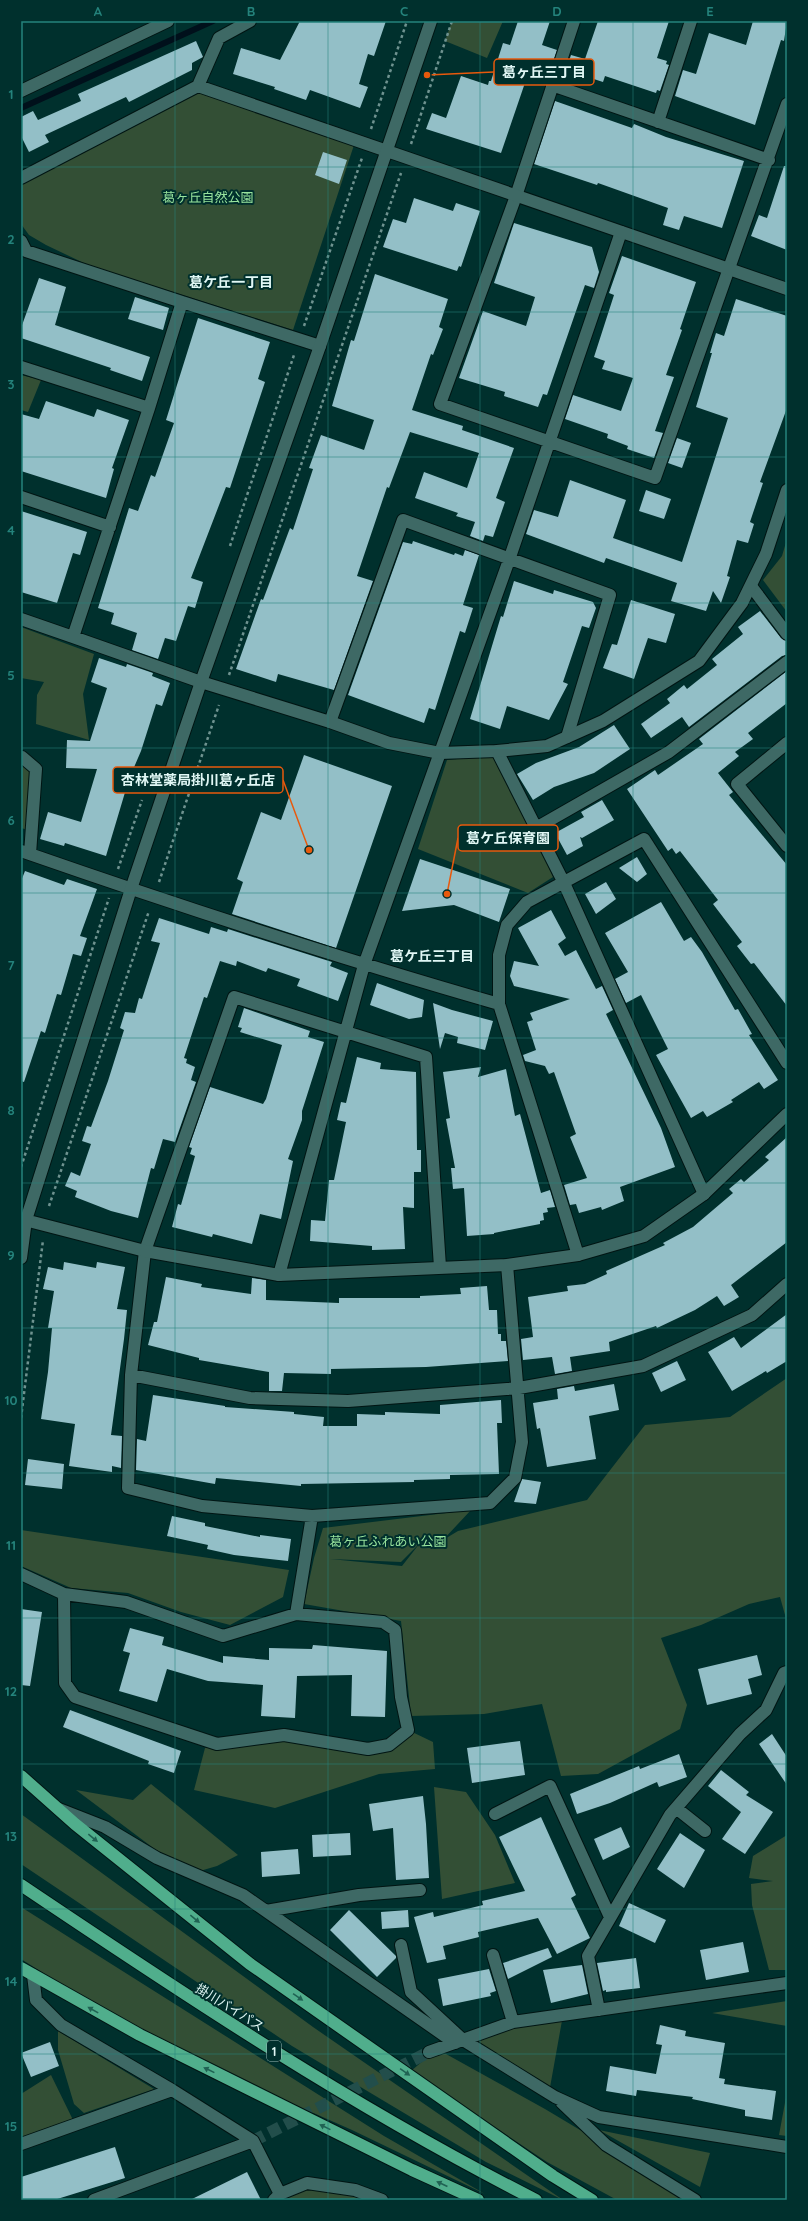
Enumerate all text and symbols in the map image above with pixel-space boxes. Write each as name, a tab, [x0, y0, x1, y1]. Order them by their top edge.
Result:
text: A	[94, 3, 103, 19]
text: B	[247, 3, 255, 19]
text: C	[400, 3, 408, 19]
text: D	[552, 3, 562, 19]
text: E	[706, 3, 714, 19]
callout: 葛ヶ丘三丁目	[494, 59, 594, 85]
text: 葛ヶ丘三丁目	[502, 63, 586, 81]
text: 1	[8, 86, 14, 102]
park label: 葛ヶ丘自然公園	[162, 189, 254, 205]
text: 2	[7, 231, 15, 247]
district label: 葛ケ丘一丁目	[189, 273, 273, 291]
text: 3	[8, 376, 15, 392]
text: 4	[7, 522, 15, 538]
text: 5	[7, 667, 15, 683]
callout: 杏林堂薬局掛川葛ヶ丘店	[113, 767, 283, 793]
text: 杏林堂薬局掛川葛ヶ丘店	[121, 771, 275, 789]
text: 6	[7, 812, 15, 828]
callout: 葛ケ丘保育園	[458, 825, 558, 851]
text: 葛ケ丘保育園	[466, 829, 550, 847]
district label: 葛ケ丘三丁目	[390, 947, 474, 965]
text: 7	[7, 957, 15, 973]
text: 8	[7, 1102, 15, 1118]
text: 9	[7, 1247, 15, 1263]
text: 10	[4, 1392, 18, 1408]
park label: 葛ヶ丘ふれあい公園	[329, 1533, 447, 1549]
text: 11	[6, 1537, 16, 1553]
text: 12	[5, 1683, 17, 1699]
text: 13	[5, 1828, 17, 1844]
one-way arrow	[87, 1834, 98, 1842]
one-way arrow	[189, 1915, 200, 1923]
text: 14	[5, 1973, 18, 1989]
street label: 掛川バイパス	[193, 1980, 267, 2034]
one-way arrow	[293, 1993, 304, 2001]
one-way arrow	[88, 2006, 99, 2013]
road number: 1	[267, 2041, 281, 2061]
one-way arrow	[203, 2066, 215, 2073]
one-way arrow	[400, 2068, 410, 2076]
text: 15	[5, 2118, 17, 2134]
one-way arrow	[320, 2124, 331, 2130]
one-way arrow	[437, 2181, 448, 2187]

